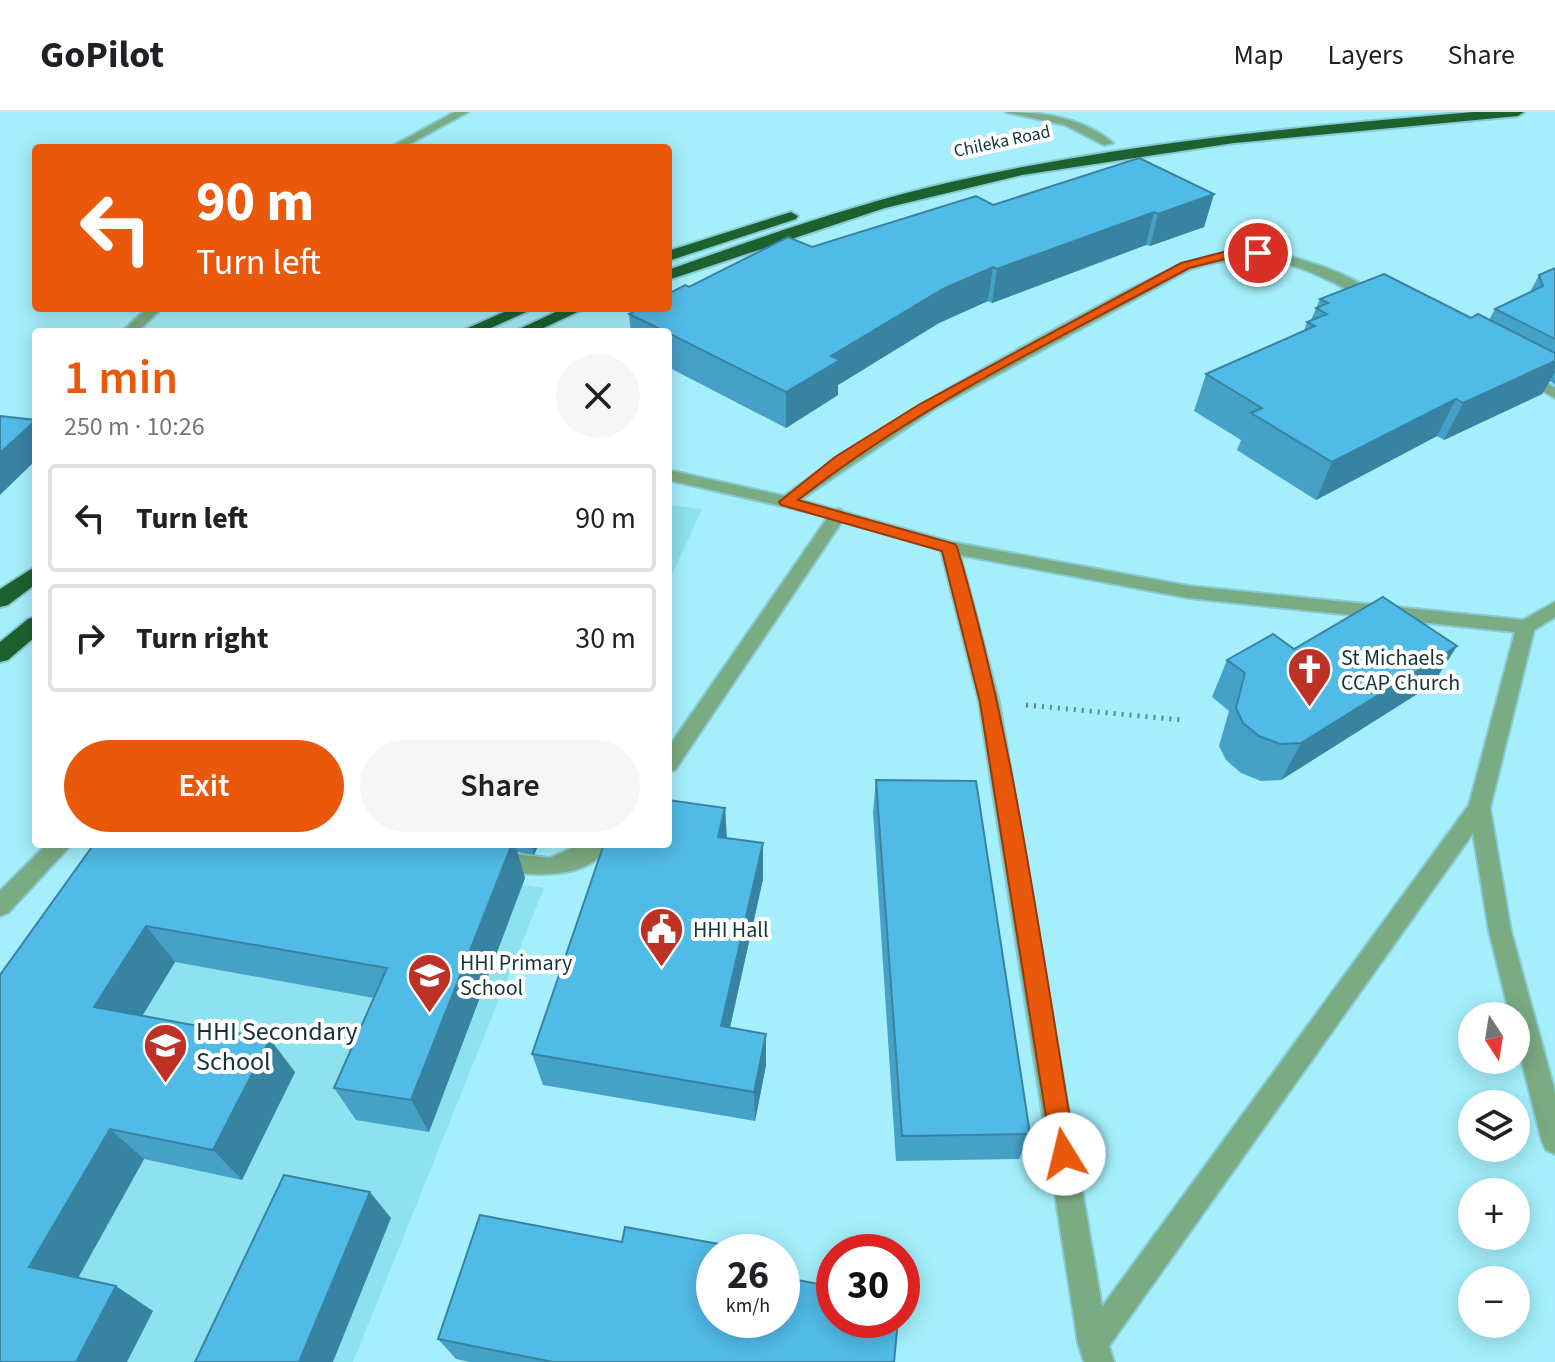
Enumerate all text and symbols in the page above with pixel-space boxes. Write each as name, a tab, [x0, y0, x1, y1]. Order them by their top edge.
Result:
text: GoPilot	[40, 28, 164, 82]
text: Map	[1233, 35, 1283, 75]
text: Layers	[1327, 35, 1403, 75]
text: Share	[1447, 35, 1515, 75]
street label: Chileka Road	[952, 119, 1053, 164]
text: 90 m	[196, 163, 314, 242]
icon: left	[64, 176, 168, 280]
pin	[1224, 219, 1292, 287]
icon: arrive	[1236, 231, 1280, 275]
text: Turn left	[196, 237, 321, 288]
text: 1 min	[64, 344, 178, 412]
button: close	[556, 354, 640, 438]
text: 250 m · 10:26	[64, 408, 205, 445]
icon: left	[68, 496, 112, 540]
text: Turn left	[136, 497, 248, 540]
text: 90 m	[575, 497, 636, 540]
icon: right	[68, 616, 112, 660]
text: Turn right	[136, 617, 268, 660]
text: 30 m	[575, 617, 636, 660]
place label: St Michaels CCAP Church	[1341, 642, 1460, 699]
church icon: St Michaels CCAP Church	[1286, 646, 1334, 709]
button: Exit	[64, 740, 344, 832]
button: Share	[360, 740, 640, 832]
public building icon: HHI Hall	[638, 905, 686, 968]
place label: HHI Hall	[693, 914, 769, 946]
place label: HHI Primary School	[460, 947, 573, 1004]
school or university icon: HHI Primary School	[405, 951, 453, 1014]
north arrow	[1458, 1002, 1530, 1074]
map controls	[1458, 1002, 1530, 1338]
place label: HHI Secondary School	[196, 1013, 358, 1080]
school or university icon: HHI Secondary School	[141, 1022, 189, 1085]
button: layers	[1458, 1090, 1530, 1162]
position arrow	[1022, 1112, 1106, 1196]
button: +	[1458, 1178, 1530, 1250]
speed limit sign: 30	[816, 1234, 920, 1338]
text: 26	[727, 1247, 769, 1304]
button: −	[1458, 1266, 1530, 1338]
text: km/h	[726, 1292, 770, 1320]

